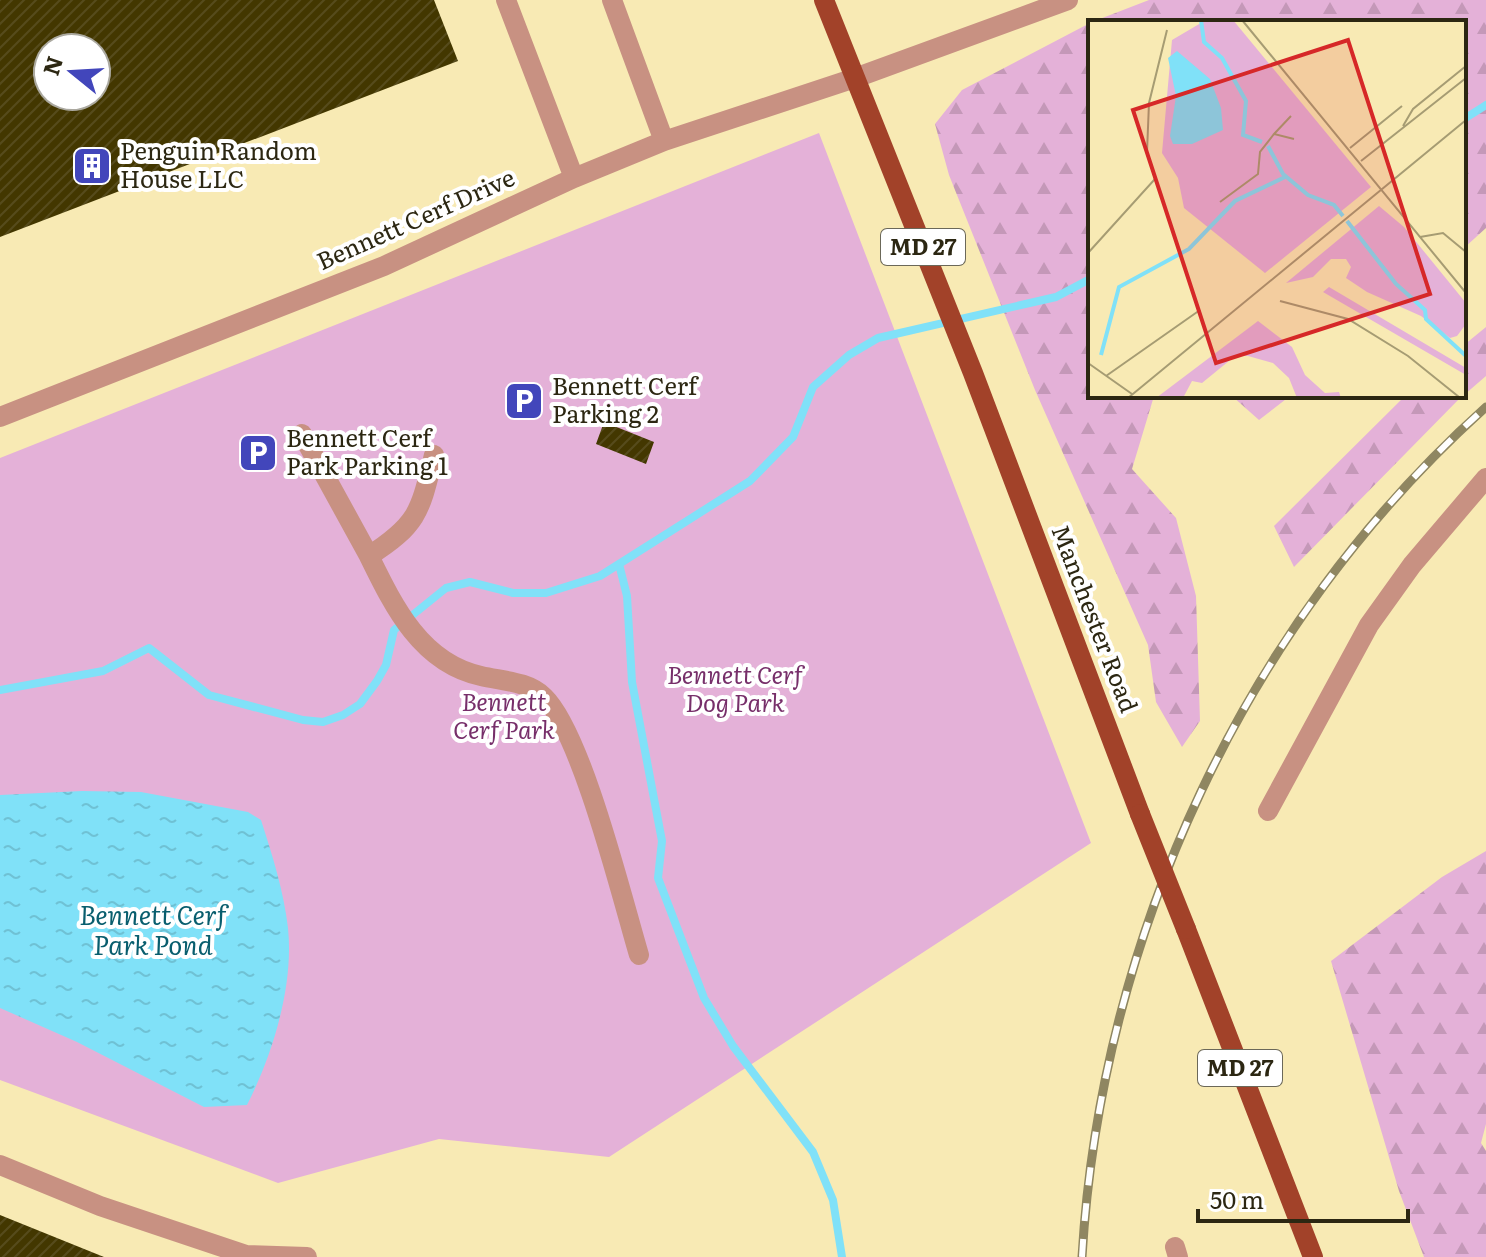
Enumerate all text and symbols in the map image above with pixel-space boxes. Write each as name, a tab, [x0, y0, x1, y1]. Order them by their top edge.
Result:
inset map	[1088, 20, 1466, 398]
north arrow	[32, 32, 112, 112]
text: N	[33, 51, 70, 79]
place label: Penguin Random House LLC	[120, 132, 317, 195]
building icon: Penguin Random House LLC	[71, 145, 113, 187]
street label: Bennett Cerf Drive	[310, 158, 519, 277]
road number: MD 27	[881, 229, 965, 265]
place label: Bennett Cerf Parking 2	[552, 367, 699, 430]
parking icon: Bennett Cerf Parking 2	[503, 380, 545, 422]
place label: Bennett Cerf Park Parking 1	[286, 419, 448, 482]
parking icon: Bennett Cerf Park Parking 1	[237, 432, 279, 474]
street label: Manchester Road	[1044, 519, 1148, 717]
park label: Bennett Cerf Dog Park	[667, 656, 806, 719]
park label: Bennett Cerf Park	[453, 683, 556, 746]
water label: Bennett Cerf Park Pond	[79, 894, 230, 963]
road number: MD 27	[1198, 1050, 1282, 1086]
scale bar	[1198, 1173, 1408, 1223]
text: 50 m	[1210, 1181, 1264, 1216]

